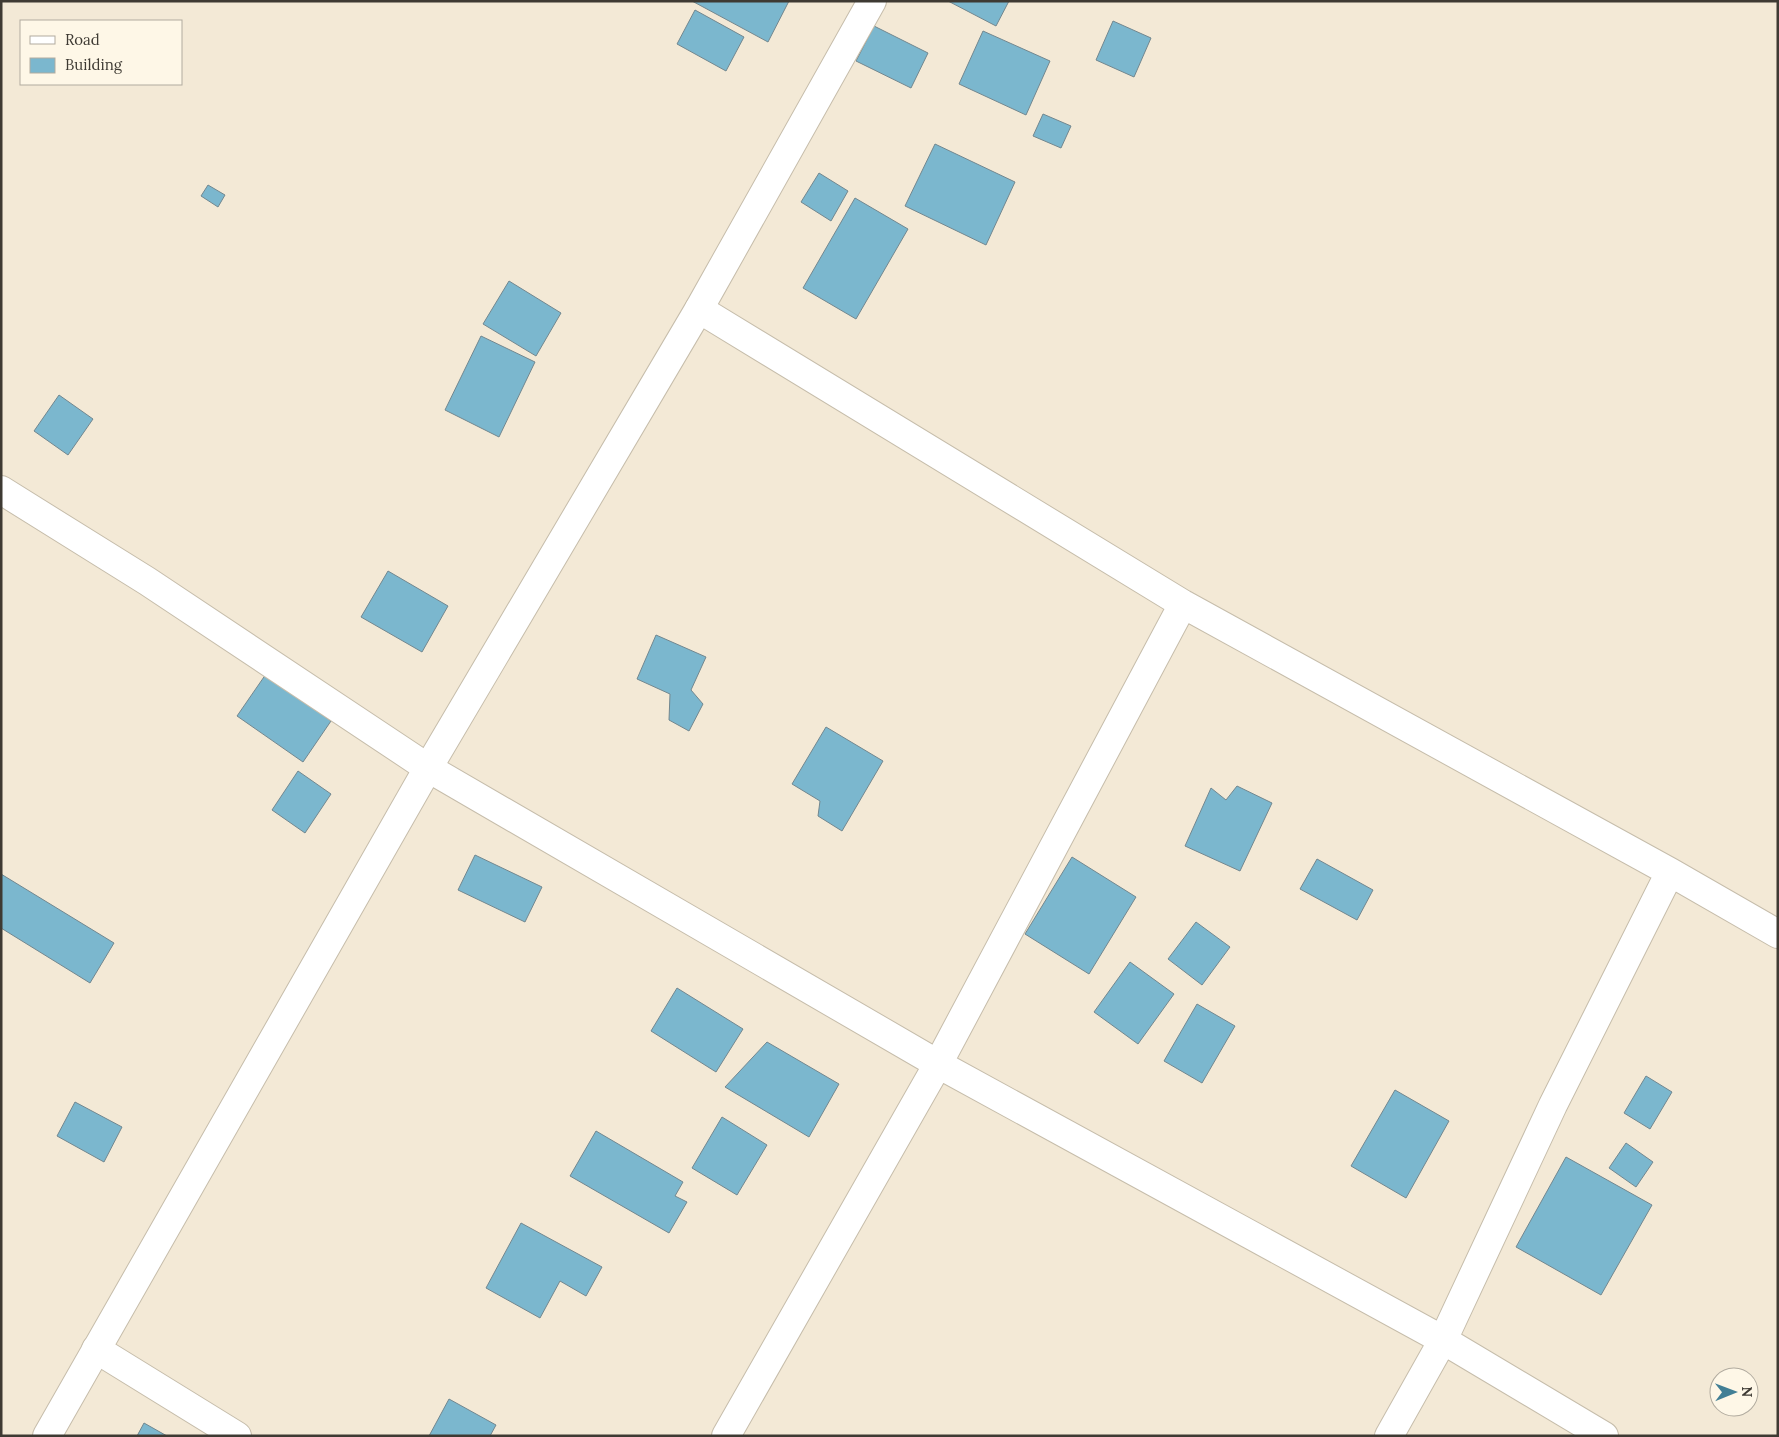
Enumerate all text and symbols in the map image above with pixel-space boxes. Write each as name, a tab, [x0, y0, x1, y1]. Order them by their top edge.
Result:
legend	[20, 20, 182, 85]
text: Road	[65, 30, 100, 49]
text: Building	[65, 55, 123, 74]
north arrow	[1709, 1367, 1759, 1417]
text: N	[1738, 1386, 1756, 1398]

